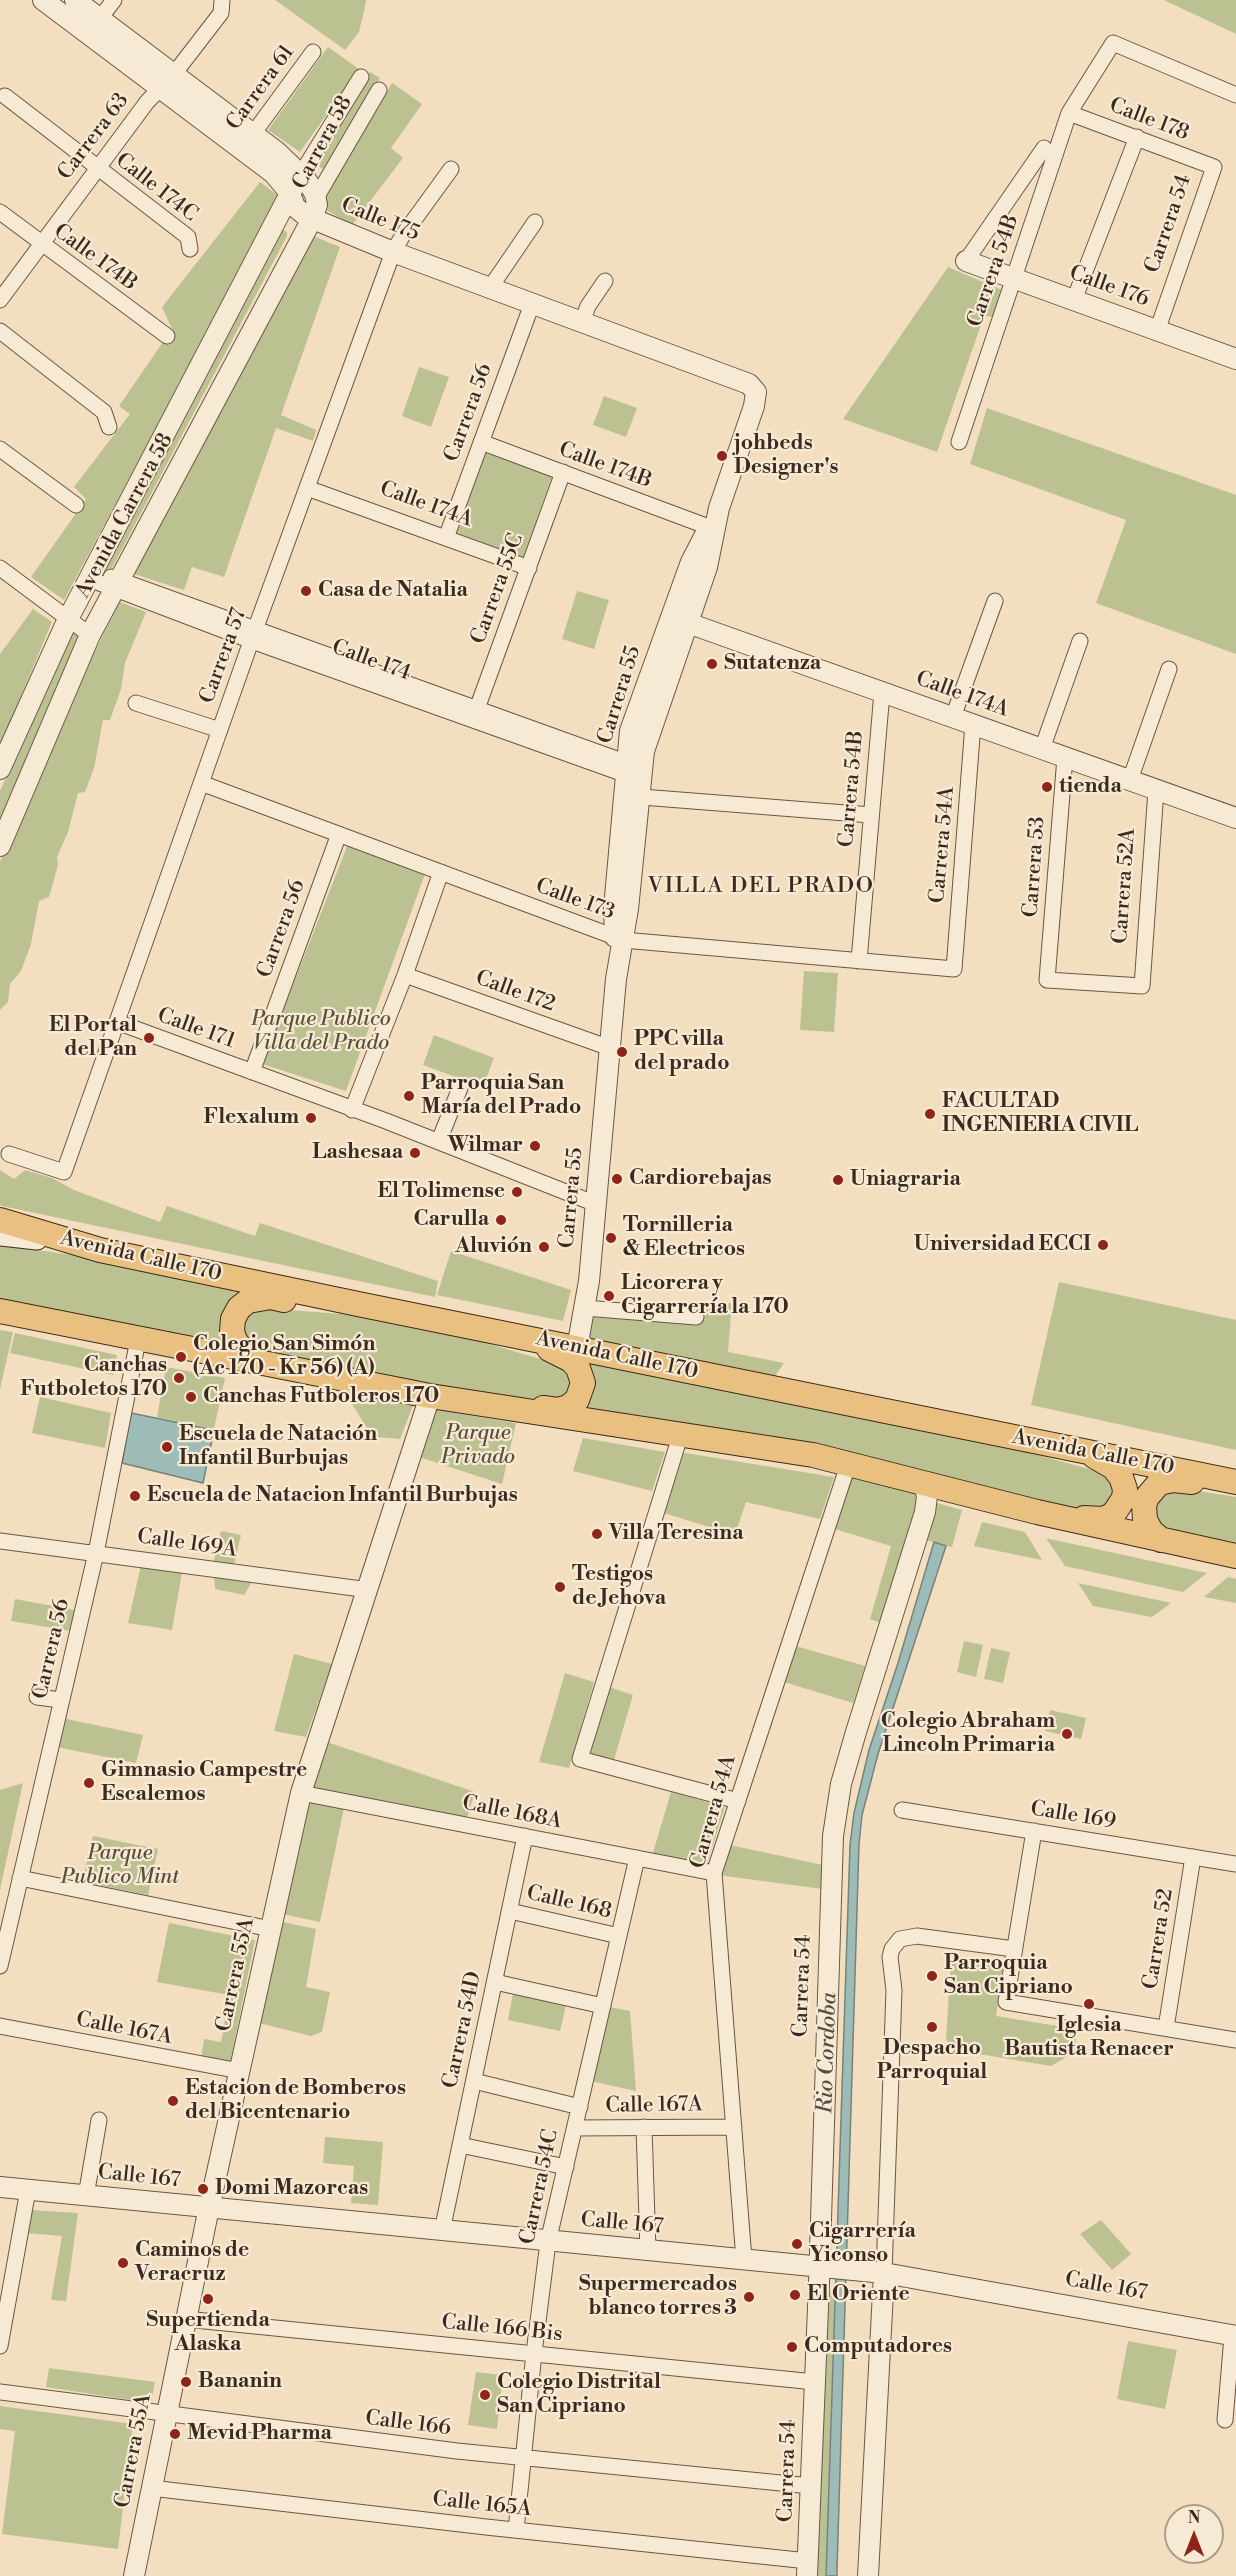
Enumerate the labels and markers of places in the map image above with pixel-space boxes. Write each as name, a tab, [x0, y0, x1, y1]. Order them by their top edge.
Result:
place label: johbeds Designer's	[734, 431, 839, 481]
marker: johbeds Designer's	[715, 449, 729, 463]
place label: Casa de Natalia	[318, 578, 468, 604]
marker: Casa de Natalia	[299, 584, 313, 598]
place label: Sutatenza	[724, 651, 821, 677]
marker: Sutatenza	[705, 657, 719, 671]
place label: tienda	[1059, 774, 1122, 800]
marker: tienda	[1040, 780, 1054, 794]
place label: El Portal del Pan	[49, 1013, 137, 1063]
place label: PPC villa del prado	[634, 1027, 730, 1077]
marker: El Portal del Pan	[142, 1031, 156, 1045]
marker: PPC villa del prado	[615, 1045, 629, 1059]
place label: Parroquia San María del Prado	[421, 1071, 581, 1121]
marker: Parroquia San María del Prado	[402, 1089, 416, 1103]
place label: FACULTAD INGENIERIA CIVIL	[942, 1089, 1138, 1139]
place label: Flexalum	[203, 1105, 299, 1131]
marker: FACULTAD INGENIERIA CIVIL	[923, 1107, 937, 1121]
marker: Flexalum	[304, 1111, 318, 1125]
place label: Wilmar	[448, 1133, 523, 1159]
marker: Wilmar	[528, 1139, 542, 1153]
place label: Lashesaa	[312, 1140, 403, 1166]
marker: Lashesaa	[408, 1146, 422, 1160]
place label: Cardiorebajas	[629, 1166, 772, 1192]
place label: Uniagraria	[850, 1167, 961, 1193]
marker: Cardiorebajas	[610, 1172, 624, 1186]
marker: Uniagraria	[831, 1173, 845, 1187]
place label: El Tolimense	[377, 1179, 505, 1205]
marker: El Tolimense	[510, 1185, 524, 1199]
place label: Carulla	[414, 1207, 489, 1233]
marker: Carulla	[494, 1213, 508, 1227]
place label: Tornilleria & Electricos	[623, 1213, 745, 1263]
marker: Tornilleria & Electricos	[604, 1231, 618, 1245]
place label: Universidad ECCI	[914, 1232, 1091, 1258]
place label: Aluvión	[455, 1234, 532, 1260]
marker: Universidad ECCI	[1096, 1238, 1110, 1252]
marker: Aluvión	[537, 1240, 551, 1254]
place label: Licorera y Cigarrería la 170	[621, 1271, 789, 1321]
marker: Licorera y Cigarrería la 170	[602, 1289, 616, 1303]
place label: Colegio San Simón (Ac 170 - Kr 56) (A)	[193, 1332, 375, 1382]
marker: Colegio San Simón (Ac 170 - Kr 56) (A)	[174, 1350, 188, 1364]
place label: Canchas Futboletos 170	[20, 1353, 167, 1403]
marker: Canchas Futboletos 170	[172, 1371, 186, 1385]
place label: Canchas Futboleros 170	[203, 1384, 439, 1410]
marker: Canchas Futboleros 170	[184, 1390, 198, 1404]
place label: Escuela de Natación Infantil Burbujas	[179, 1422, 377, 1472]
marker: Escuela de Natación Infantil Burbujas	[160, 1440, 174, 1454]
place label: Escuela de Natacion Infantil Burbujas	[147, 1483, 518, 1509]
marker: Escuela de Natacion Infantil Burbujas	[128, 1489, 142, 1503]
place label: Villa Teresina	[609, 1521, 744, 1547]
marker: Villa Teresina	[590, 1527, 604, 1541]
place label: Testigos de Jehova	[572, 1562, 666, 1612]
marker: Testigos de Jehova	[553, 1580, 567, 1594]
place label: Colegio Abraham Lincoln Primaria	[881, 1709, 1055, 1759]
marker: Colegio Abraham Lincoln Primaria	[1060, 1727, 1074, 1741]
place label: Gimnasio Campestre Escalemos	[101, 1758, 307, 1808]
marker: Gimnasio Campestre Escalemos	[82, 1776, 96, 1790]
place label: Parroquia San Cipriano	[944, 1951, 1073, 2001]
marker: Parroquia San Cipriano	[925, 1969, 939, 1983]
marker: Iglesia Bautista Renacer	[1082, 1997, 1096, 2011]
place label: Iglesia Bautista Renacer	[1004, 2013, 1174, 2063]
marker: Despacho Parroquial	[925, 2020, 939, 2034]
place label: Despacho Parroquial	[877, 2036, 987, 2086]
place label: Estacion de Bomberos del Bicentenario	[185, 2076, 406, 2126]
marker: Estacion de Bomberos del Bicentenario	[166, 2094, 180, 2108]
place label: Domi Mazorcas	[215, 2176, 368, 2202]
marker: Domi Mazorcas	[196, 2182, 210, 2196]
place label: Cigarrería Yiconso	[809, 2219, 916, 2269]
marker: Cigarrería Yiconso	[790, 2237, 804, 2251]
place label: Caminos de Veracruz	[135, 2238, 249, 2288]
marker: Caminos de Veracruz	[116, 2256, 130, 2270]
place label: Supermercados blanco torres 3	[579, 2272, 737, 2322]
place label: El Oriente	[807, 2282, 910, 2308]
marker: El Oriente	[788, 2288, 802, 2302]
marker: Supermercados blanco torres 3	[742, 2290, 756, 2304]
marker: Supertienda Alaska	[201, 2292, 215, 2306]
place label: Supertienda Alaska	[146, 2308, 270, 2358]
place label: Computadores	[804, 2334, 952, 2360]
marker: Computadores	[785, 2340, 799, 2354]
place label: Bananin	[198, 2369, 282, 2395]
place label: Colegio Distrital San Cipriano	[497, 2370, 661, 2420]
marker: Bananin	[179, 2375, 193, 2389]
marker: Colegio Distrital San Cipriano	[478, 2388, 492, 2402]
place label: Mevid Pharma	[187, 2421, 332, 2447]
marker: Mevid Pharma	[168, 2427, 182, 2441]

